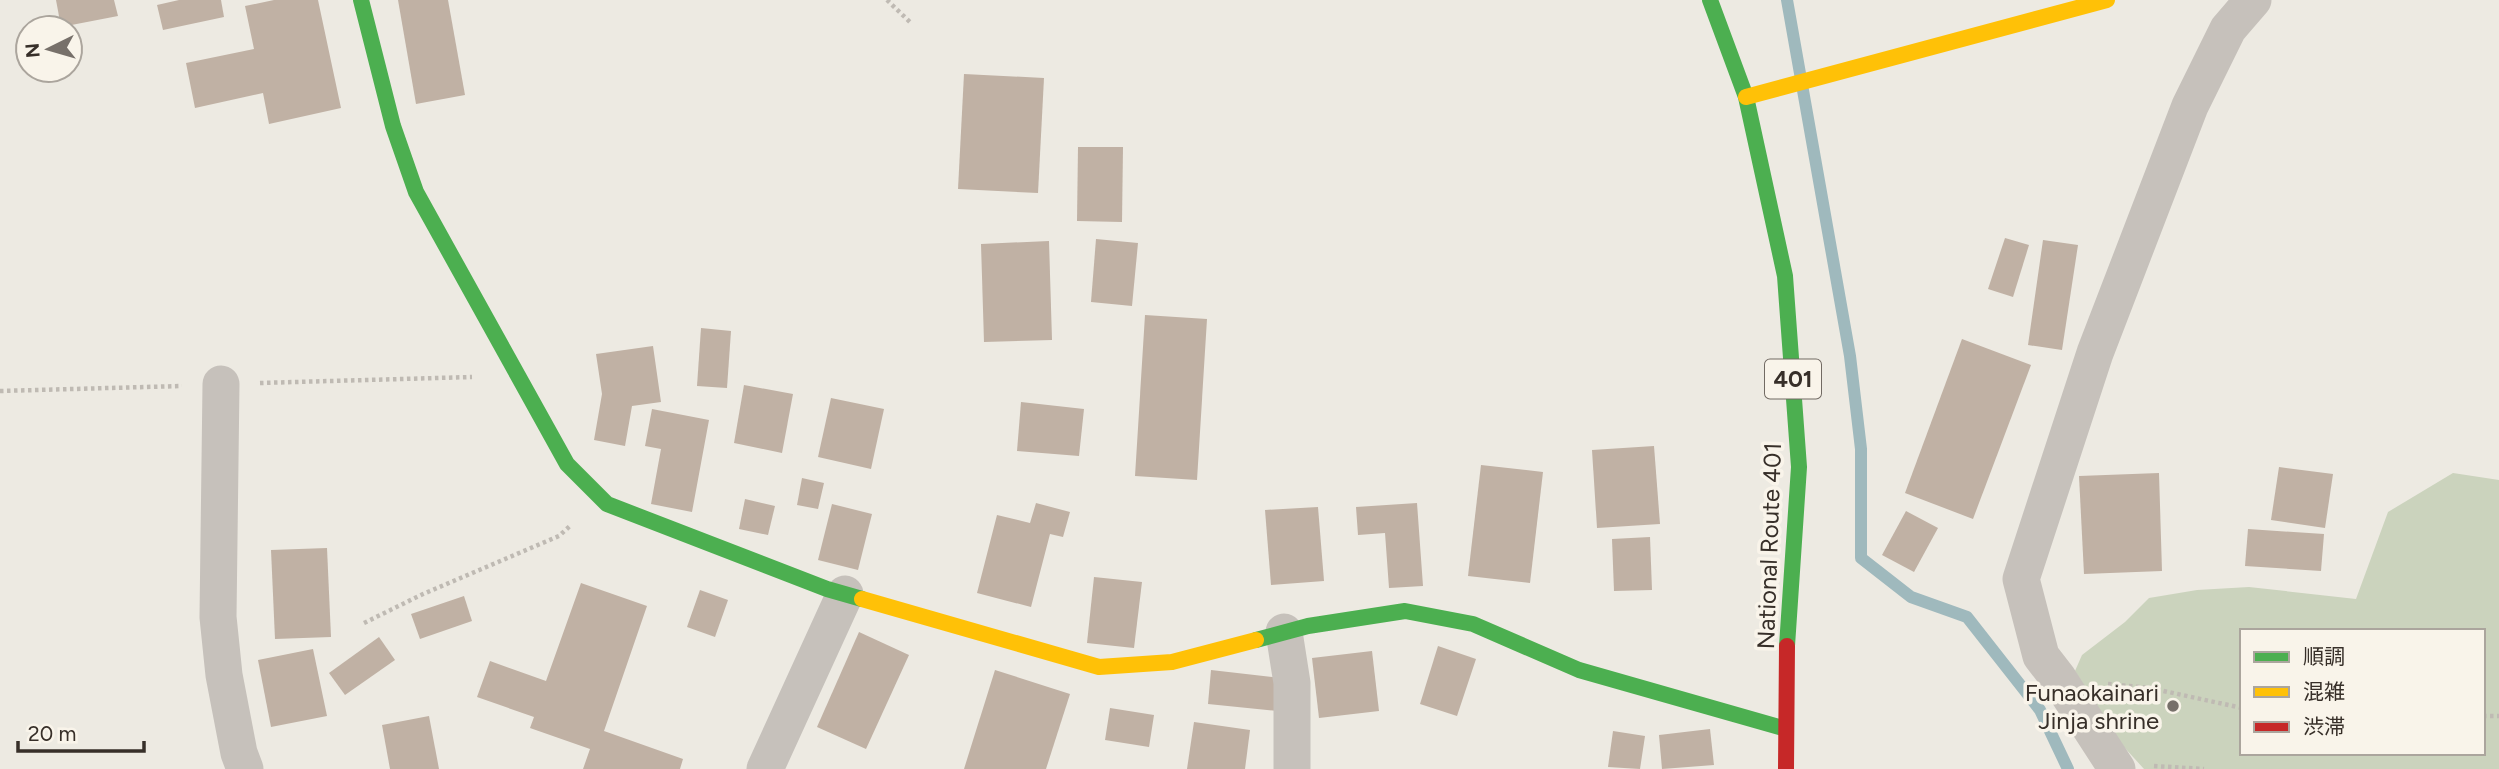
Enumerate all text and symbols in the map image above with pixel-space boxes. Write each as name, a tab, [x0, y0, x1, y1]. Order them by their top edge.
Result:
north arrow	[14, 14, 84, 84]
text: N	[20, 42, 45, 59]
road number: 401	[1765, 360, 1821, 398]
street label: National Route 401	[1751, 442, 1787, 650]
legend	[2240, 629, 2485, 755]
text: 順調	[2303, 644, 2345, 669]
place label: Funaokainari Jinja shrine	[2025, 678, 2159, 735]
text: 混雑	[2303, 679, 2345, 704]
marker: Funaokainari Jinja shrine	[2165, 698, 2181, 714]
scale bar	[18, 710, 144, 754]
text: 渋滞	[2303, 714, 2345, 739]
text: 20 m	[28, 721, 76, 746]

